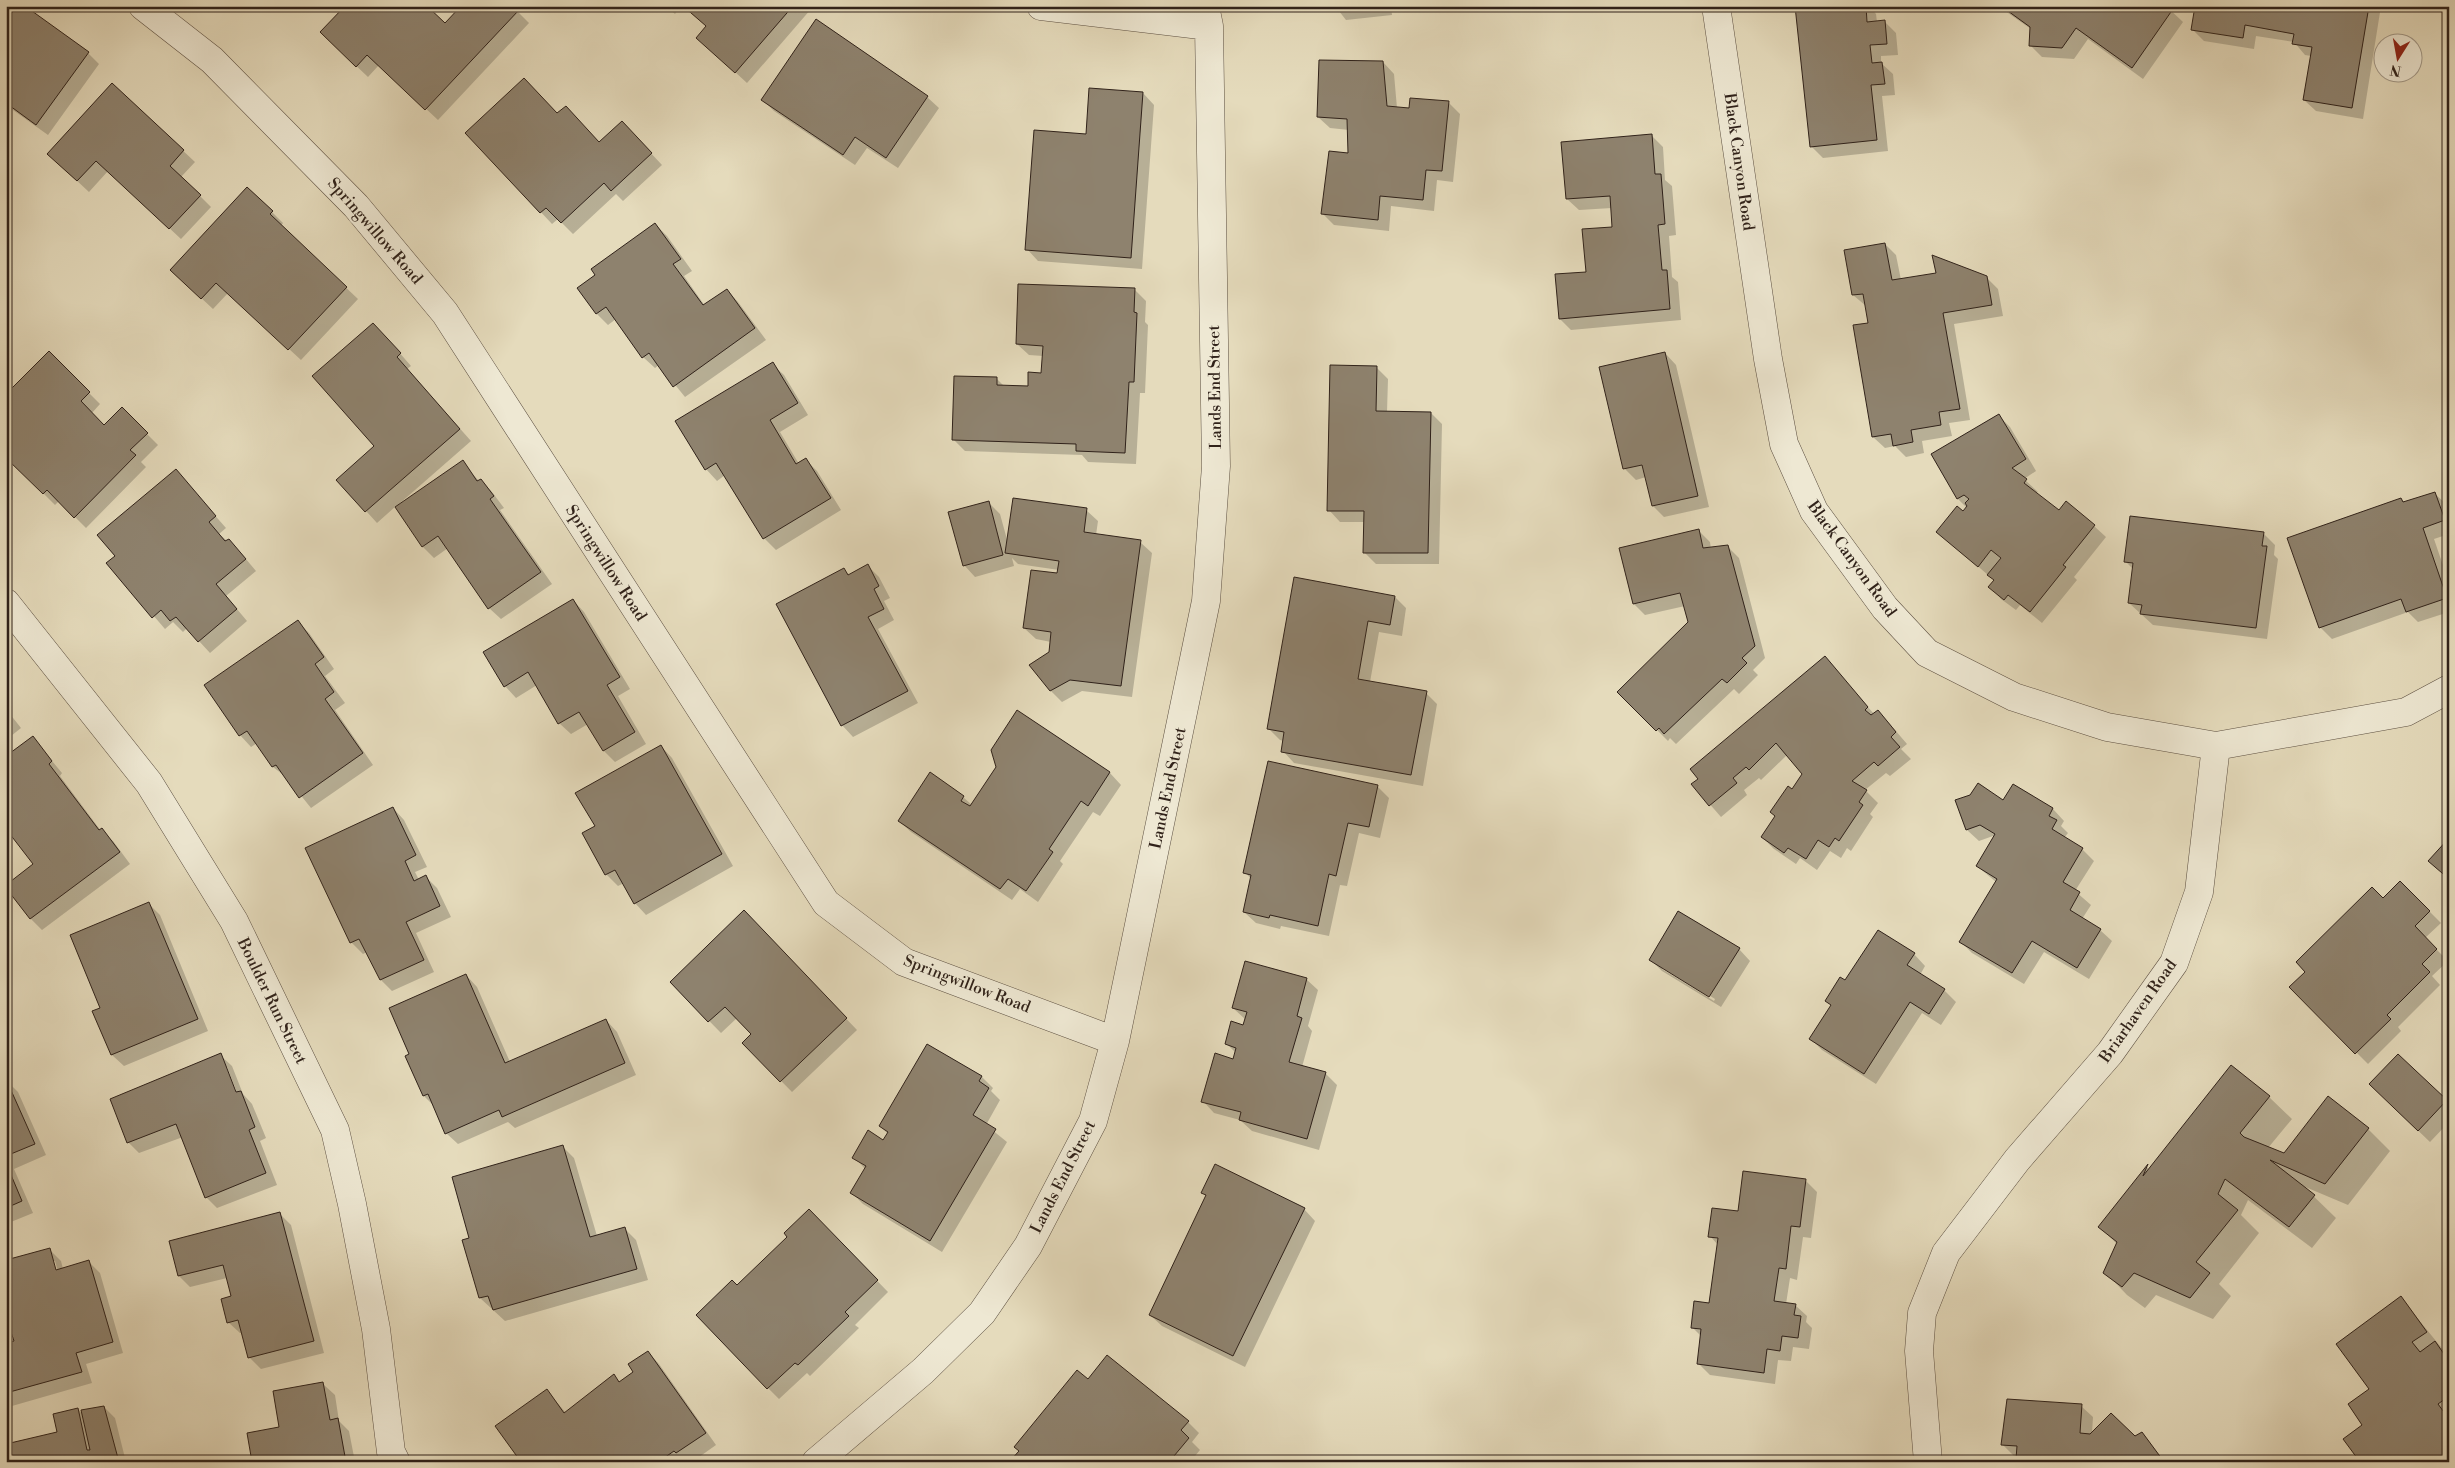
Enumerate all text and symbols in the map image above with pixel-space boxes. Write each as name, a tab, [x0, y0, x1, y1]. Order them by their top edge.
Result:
north arrow	[2372, 32, 2422, 82]
text: N	[2389, 60, 2403, 80]
street label: Black Canyon Road	[1719, 91, 1759, 232]
street label: Springwillow Road	[323, 174, 427, 288]
street label: Lands End Street	[1204, 324, 1226, 449]
street label: Black Canyon Road	[1803, 496, 1901, 621]
street label: Springwillow Road	[561, 501, 651, 625]
street label: Lands End Street	[1145, 725, 1191, 851]
street label: Boulder Run Street	[232, 934, 311, 1068]
street label: Springwillow Road	[901, 951, 1033, 1017]
street label: Briarhaven Road	[2094, 955, 2181, 1067]
street label: Lands End Street	[1026, 1117, 1100, 1237]

